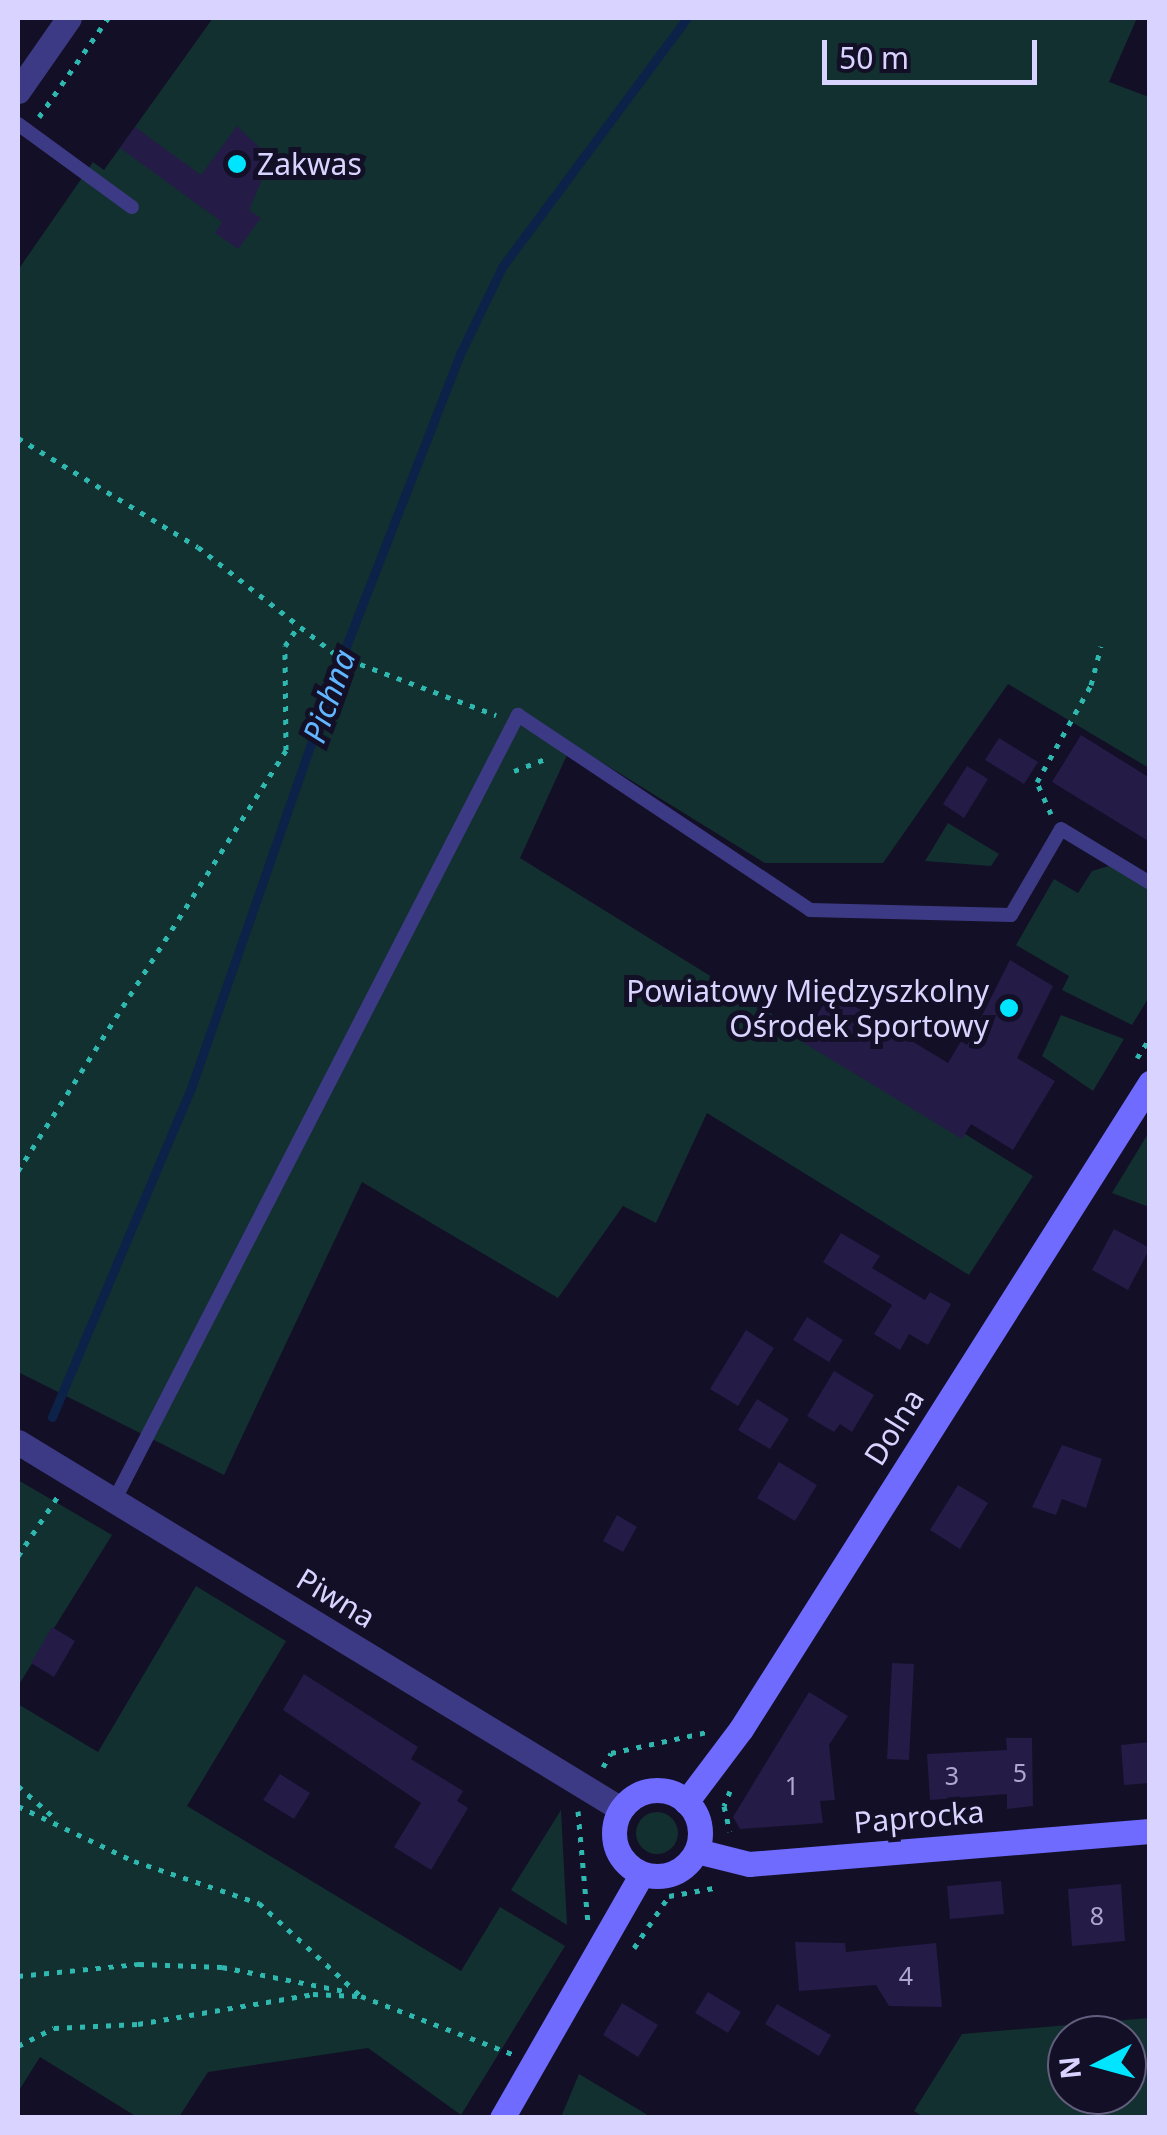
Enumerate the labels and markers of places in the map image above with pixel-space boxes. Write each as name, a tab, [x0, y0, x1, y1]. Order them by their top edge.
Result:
place label: Zakwas	[257, 146, 362, 182]
marker: Zakwas	[226, 153, 248, 175]
place label: Powiatowy Międzyszkolny Ośrodek Sportowy	[626, 973, 989, 1044]
marker: Powiatowy Międzyszkolny Ośrodek Sportowy	[998, 997, 1020, 1019]

